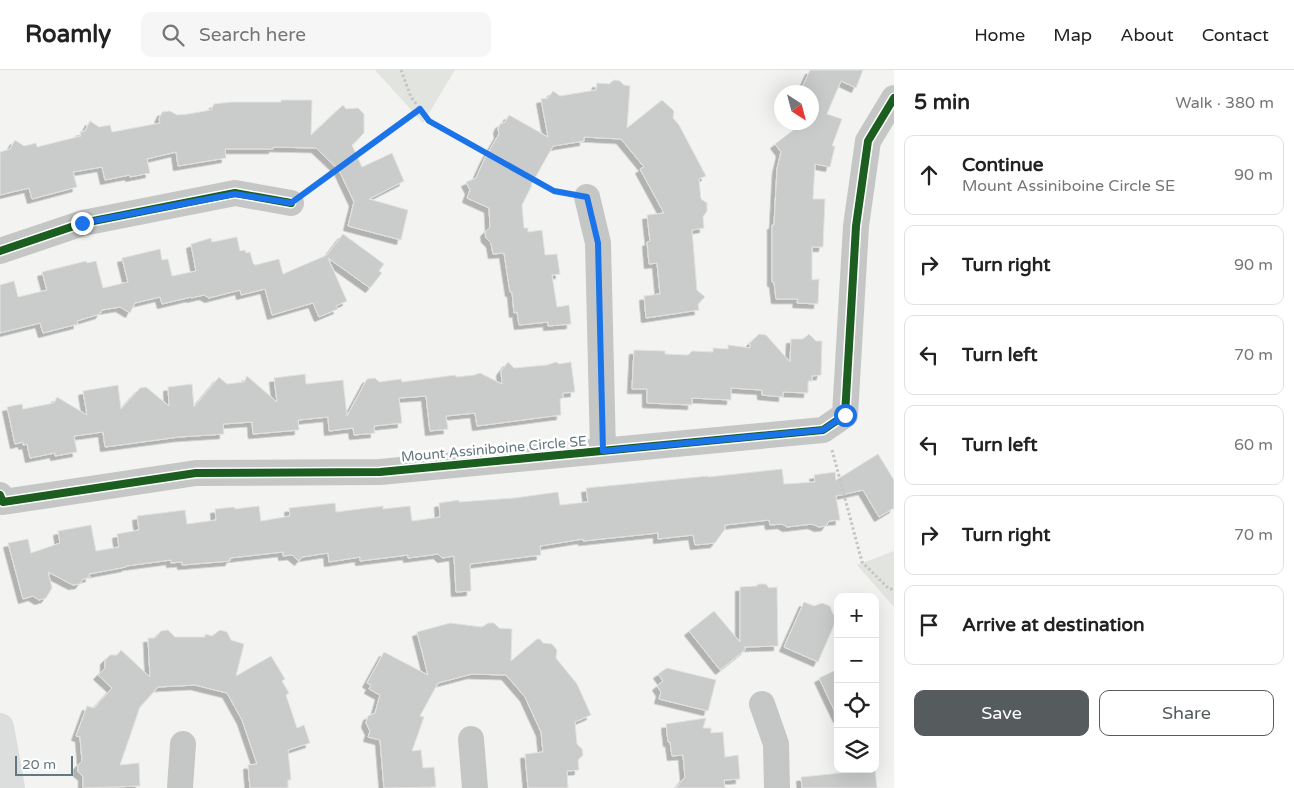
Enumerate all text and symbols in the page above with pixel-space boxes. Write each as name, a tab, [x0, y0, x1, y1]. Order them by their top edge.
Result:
search box	[141, 12, 491, 57]
text: Roamly	[25, 20, 111, 49]
icon: search	[159, 21, 187, 49]
text: Search here	[199, 24, 306, 46]
text: Home	[974, 24, 1025, 46]
text: Map	[1053, 24, 1092, 46]
text: About	[1120, 24, 1174, 46]
text: Contact	[1202, 24, 1269, 46]
north arrow	[774, 85, 819, 130]
text: 5 min	[914, 90, 970, 115]
text: Walk · 380 m	[1175, 93, 1274, 113]
text: Continue	[962, 154, 1044, 176]
icon: ahead	[915, 161, 943, 189]
text: 90 m	[1234, 165, 1273, 185]
text: Mount Assiniboine Circle SE	[962, 176, 1175, 196]
route end	[71, 212, 94, 235]
icon: right	[915, 251, 943, 279]
text: Turn right	[962, 254, 1050, 276]
text: 90 m	[1234, 255, 1273, 275]
icon: left	[915, 341, 943, 369]
text: Turn left	[962, 344, 1038, 366]
text: 70 m	[1234, 345, 1273, 365]
route start	[834, 404, 857, 427]
icon: left	[915, 431, 943, 459]
street label: Mount Assiniboine Circle SE	[400, 432, 588, 466]
text: Turn left	[962, 434, 1038, 456]
text: 60 m	[1234, 435, 1273, 455]
icon: right	[915, 521, 943, 549]
text: Turn right	[962, 524, 1050, 546]
text: 70 m	[1234, 525, 1273, 545]
map controls	[834, 593, 879, 773]
button: +	[834, 593, 879, 638]
icon: arrive	[915, 611, 943, 639]
text: Arrive at destination	[962, 614, 1145, 636]
button: −	[834, 638, 879, 683]
button: locate	[834, 683, 879, 728]
button: Save	[914, 690, 1089, 736]
button: Share	[1099, 690, 1274, 736]
button: layers	[834, 728, 879, 773]
scale bar	[15, 753, 72, 776]
text: 20 m	[22, 756, 56, 773]

